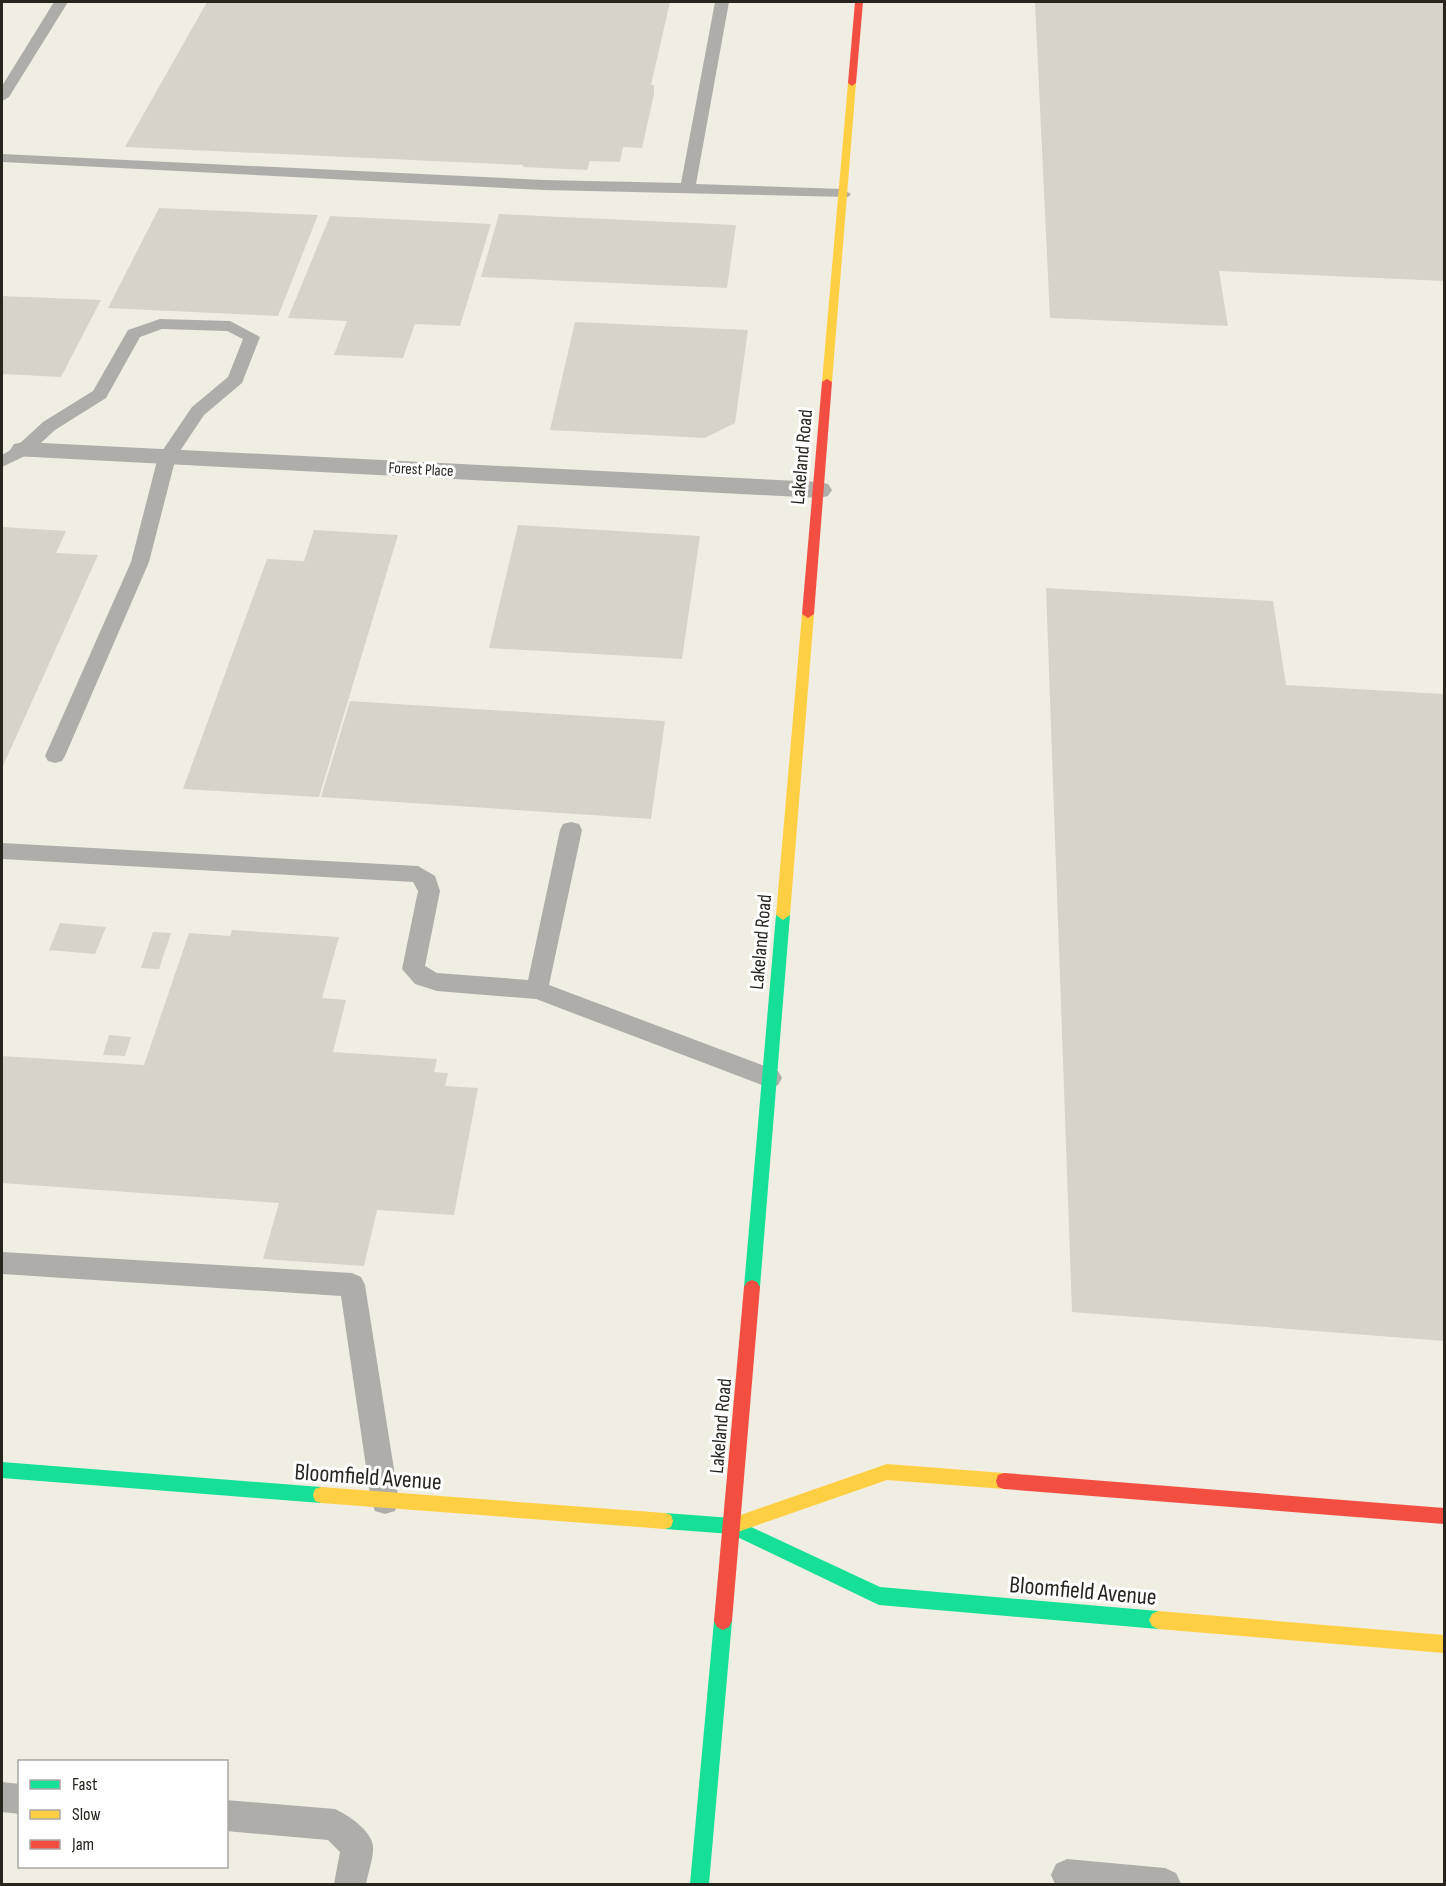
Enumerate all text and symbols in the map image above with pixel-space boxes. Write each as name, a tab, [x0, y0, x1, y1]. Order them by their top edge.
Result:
street label: Lakeland Road	[786, 408, 818, 506]
street label: Forest Place	[388, 459, 454, 481]
street label: Lakeland Road	[745, 893, 777, 991]
street label: Lakeland Road	[705, 1377, 737, 1475]
street label: Bloomfield Avenue	[293, 1457, 443, 1497]
street label: Bloomfield Avenue	[1008, 1570, 1158, 1612]
legend	[18, 1760, 228, 1868]
text: Fast	[72, 1774, 98, 1795]
text: Slow	[72, 1804, 101, 1825]
text: Jam	[71, 1834, 94, 1855]

